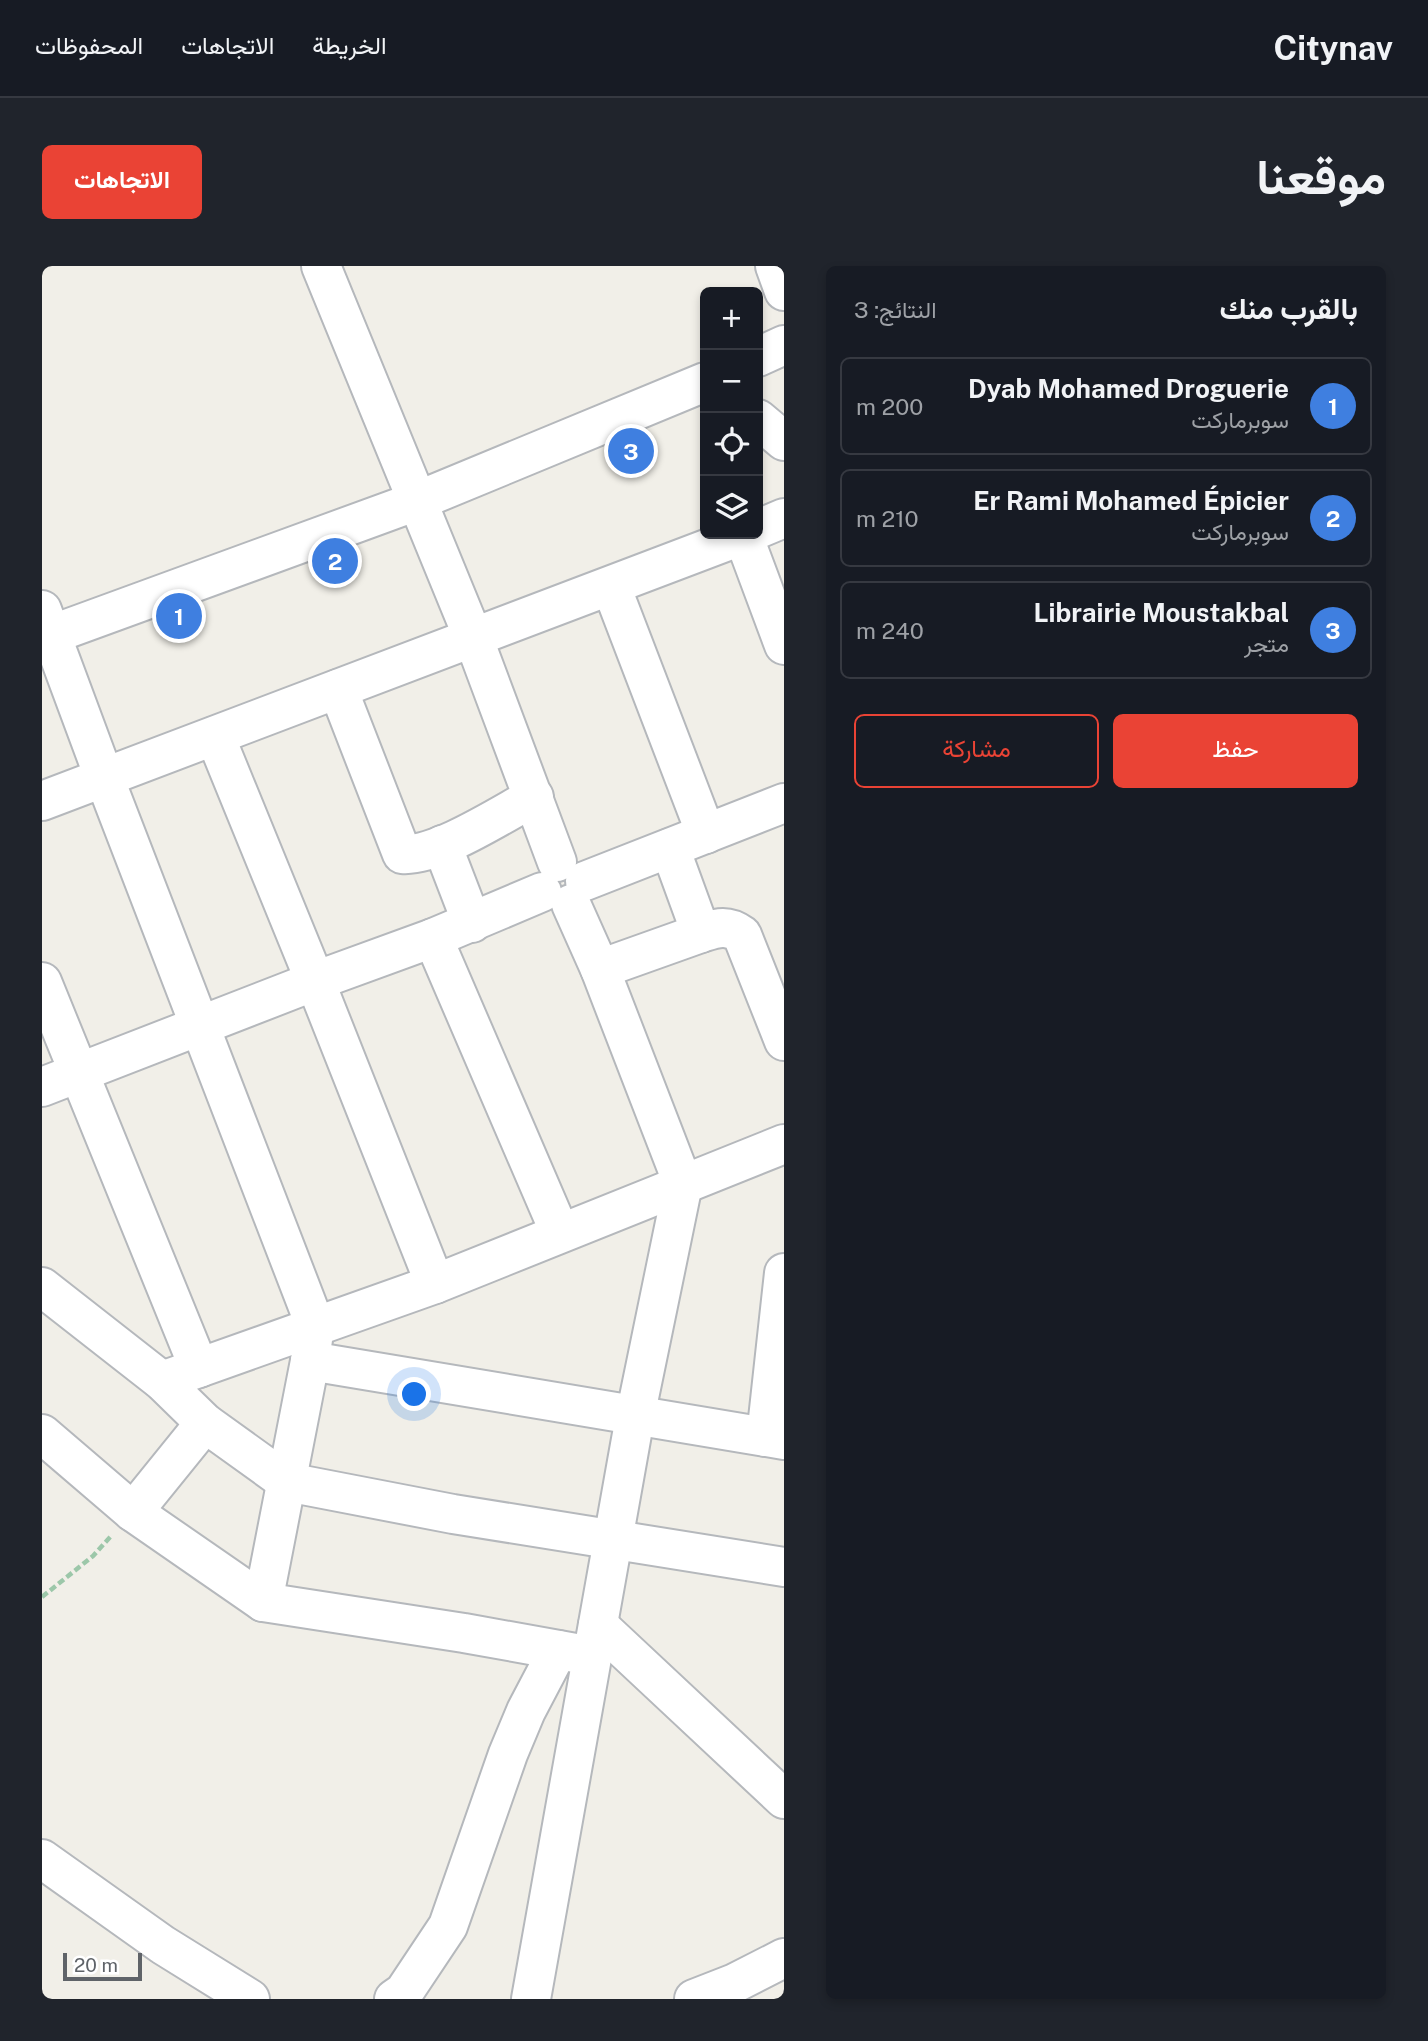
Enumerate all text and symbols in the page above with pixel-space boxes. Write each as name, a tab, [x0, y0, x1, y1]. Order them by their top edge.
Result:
text: Citynav	[1273, 29, 1393, 67]
text: المحفوظات	[35, 31, 143, 59]
text: الاتجاهات	[181, 31, 274, 59]
text: الخريطة	[312, 31, 387, 59]
button: الاتجاهات	[42, 145, 202, 219]
text: موقعنا	[1256, 147, 1386, 205]
map controls	[700, 287, 763, 539]
button: +	[700, 287, 763, 350]
text: بالقرب منك	[1220, 290, 1358, 326]
text: النتائج: 3	[854, 296, 937, 323]
button: −	[700, 350, 763, 413]
text: Dyab Mohamed Droguerie	[968, 373, 1289, 404]
text: 200 m	[856, 393, 923, 420]
text: 1	[1328, 393, 1338, 420]
text: سوبرماركت	[1191, 406, 1289, 433]
button: locate	[700, 413, 763, 476]
pin: 3	[608, 425, 654, 477]
button: layers	[700, 476, 763, 539]
text: Er Rami Mohamed Épicier	[973, 485, 1289, 516]
text: 210 m	[856, 505, 919, 532]
text: 2	[1326, 505, 1340, 532]
text: سوبرماركت	[1191, 518, 1289, 545]
pin: 2	[312, 535, 358, 587]
pin: 1	[156, 590, 202, 642]
text: Librairie Moustakbal	[1033, 597, 1289, 628]
text: 240 m	[856, 617, 924, 644]
text: 3	[1325, 617, 1341, 644]
text: متجر	[1244, 630, 1289, 657]
button: مشاركة	[854, 714, 1099, 788]
button: حفظ	[1113, 714, 1358, 788]
your location	[397, 1377, 431, 1411]
scale bar	[63, 1950, 142, 1982]
text: 20 m	[74, 1954, 118, 1976]

